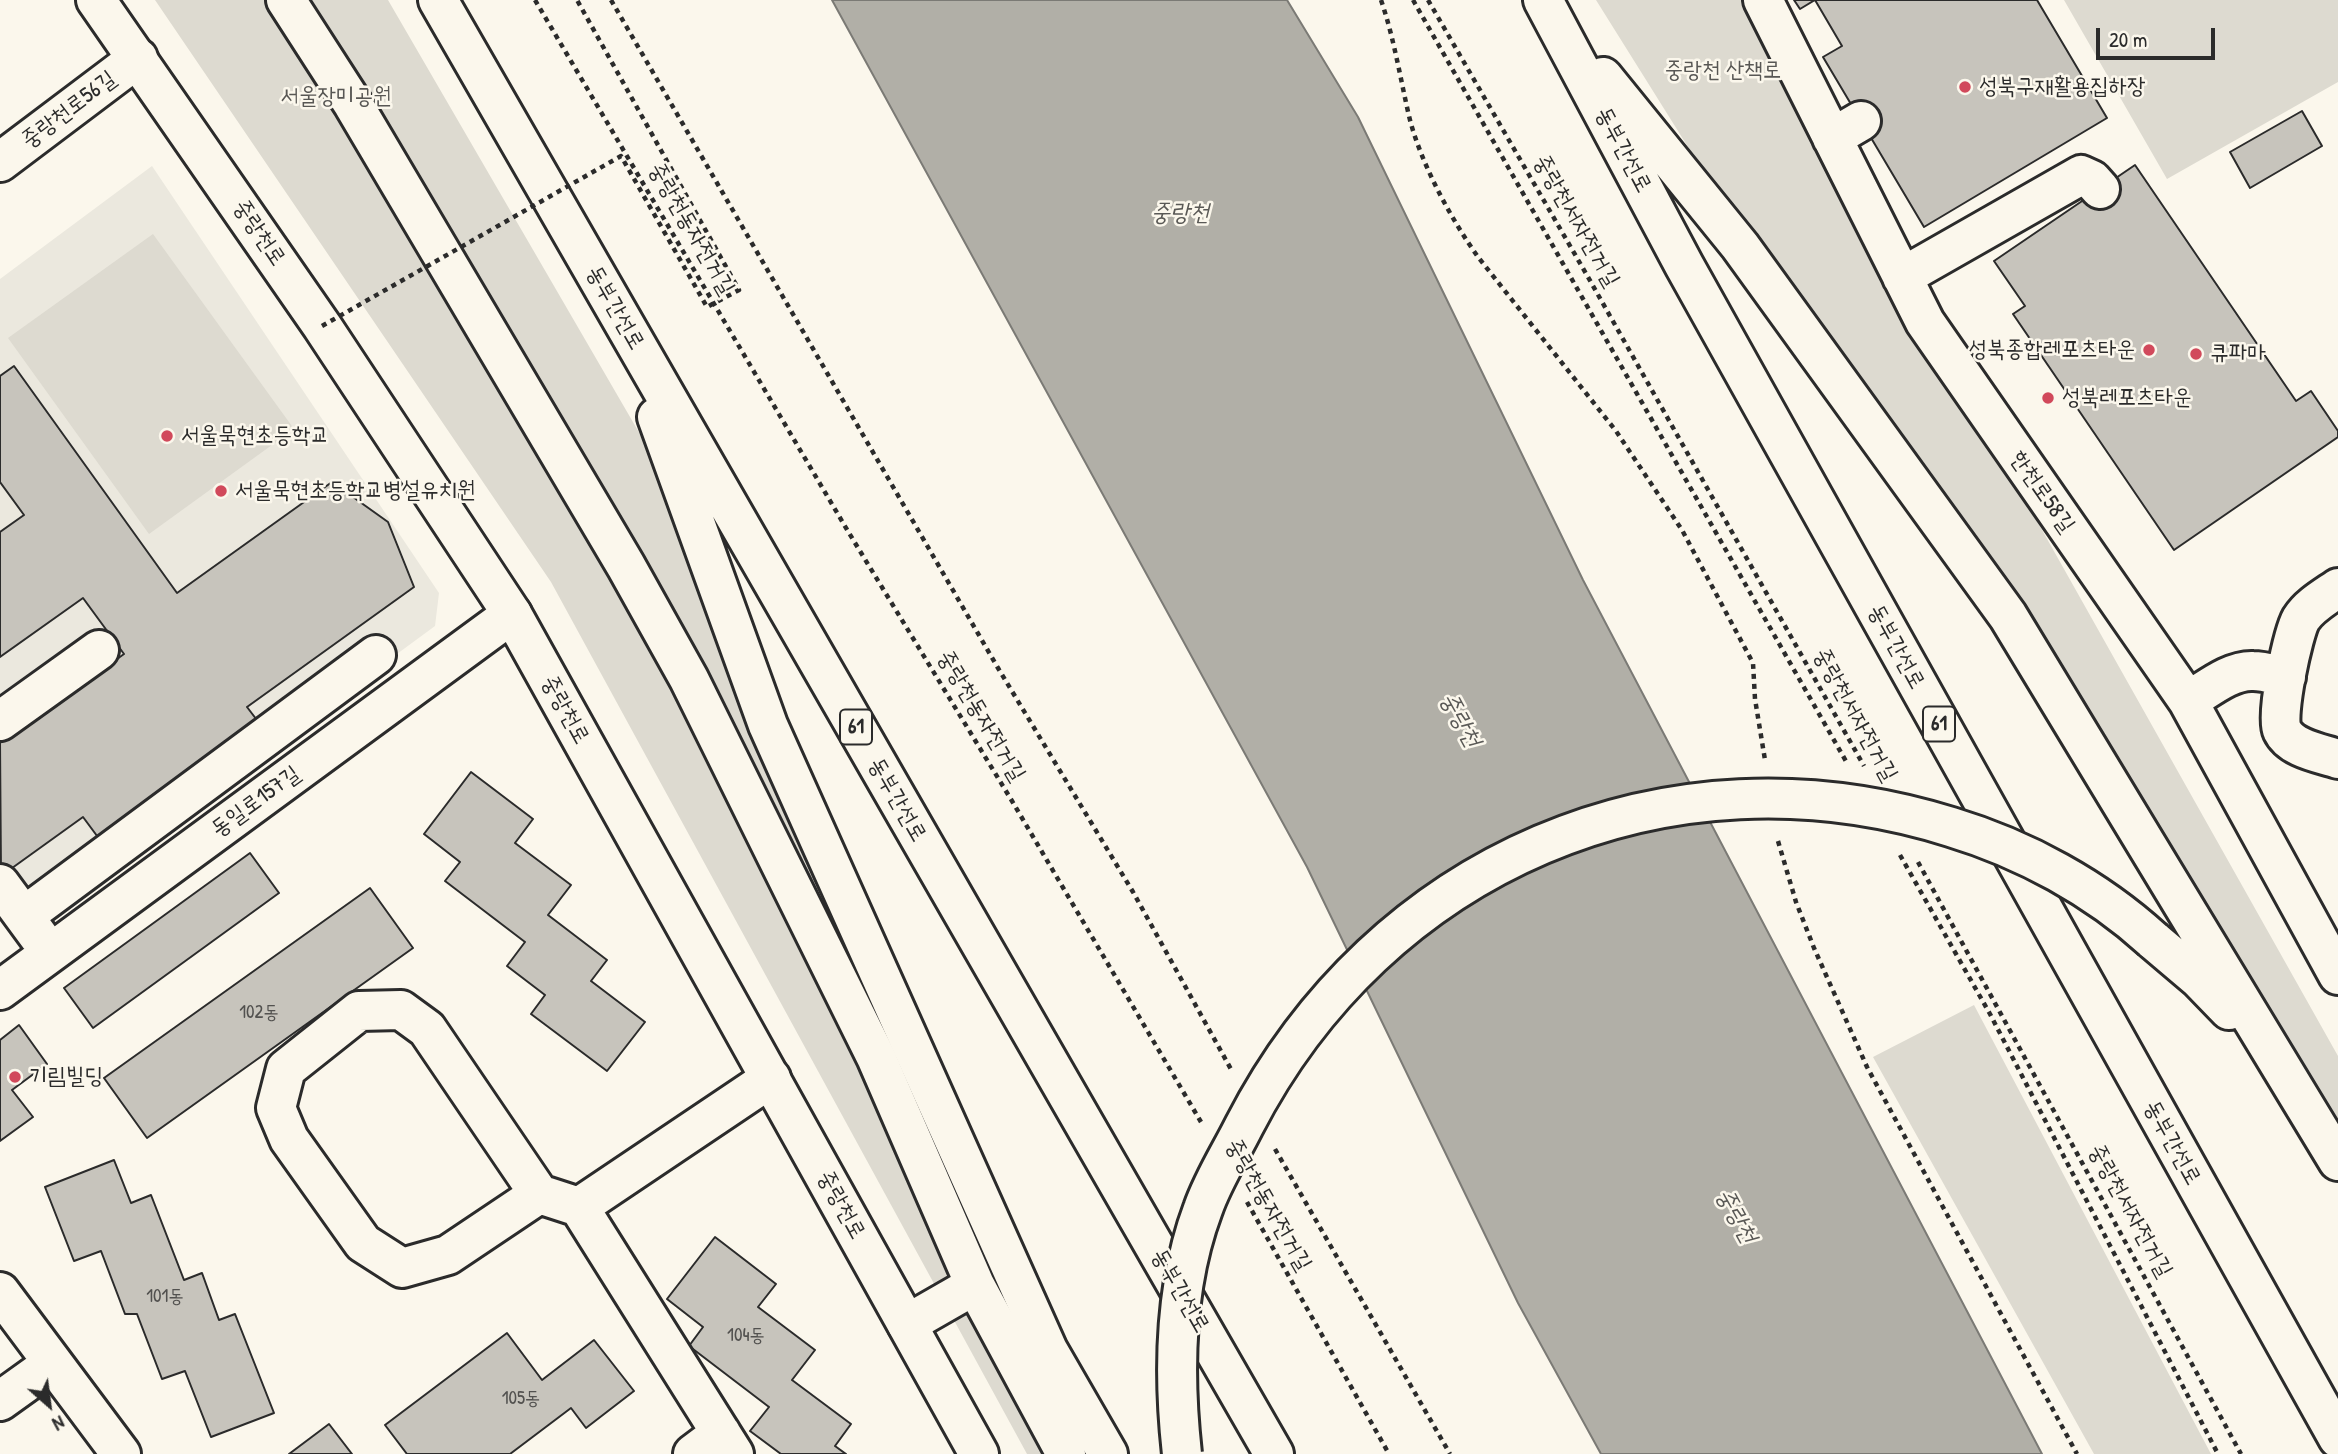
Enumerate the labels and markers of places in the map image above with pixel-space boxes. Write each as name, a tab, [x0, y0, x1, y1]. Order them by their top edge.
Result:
place label: 성북구재활용집하장	[1979, 73, 2146, 101]
marker: 성북구재활용집하장	[1957, 79, 1973, 95]
place label: 성북종합레포츠타운	[1968, 336, 2135, 364]
place label: 큐파마	[2210, 340, 2266, 368]
marker: 성북종합레포츠타운	[2141, 342, 2157, 358]
marker: 큐파마	[2188, 346, 2204, 362]
place label: 성북레포츠타운	[2062, 384, 2192, 412]
marker: 성북레포츠타운	[2040, 390, 2056, 406]
place label: 서울묵현초등학교	[181, 422, 329, 450]
marker: 서울묵현초등학교	[159, 428, 175, 444]
place label: 서울묵현초등학교병설유치원	[235, 477, 476, 505]
marker: 서울묵현초등학교병설유치원	[213, 483, 229, 499]
place label: 기림빌딩	[29, 1063, 103, 1091]
marker: 기림빌딩	[7, 1069, 23, 1085]

